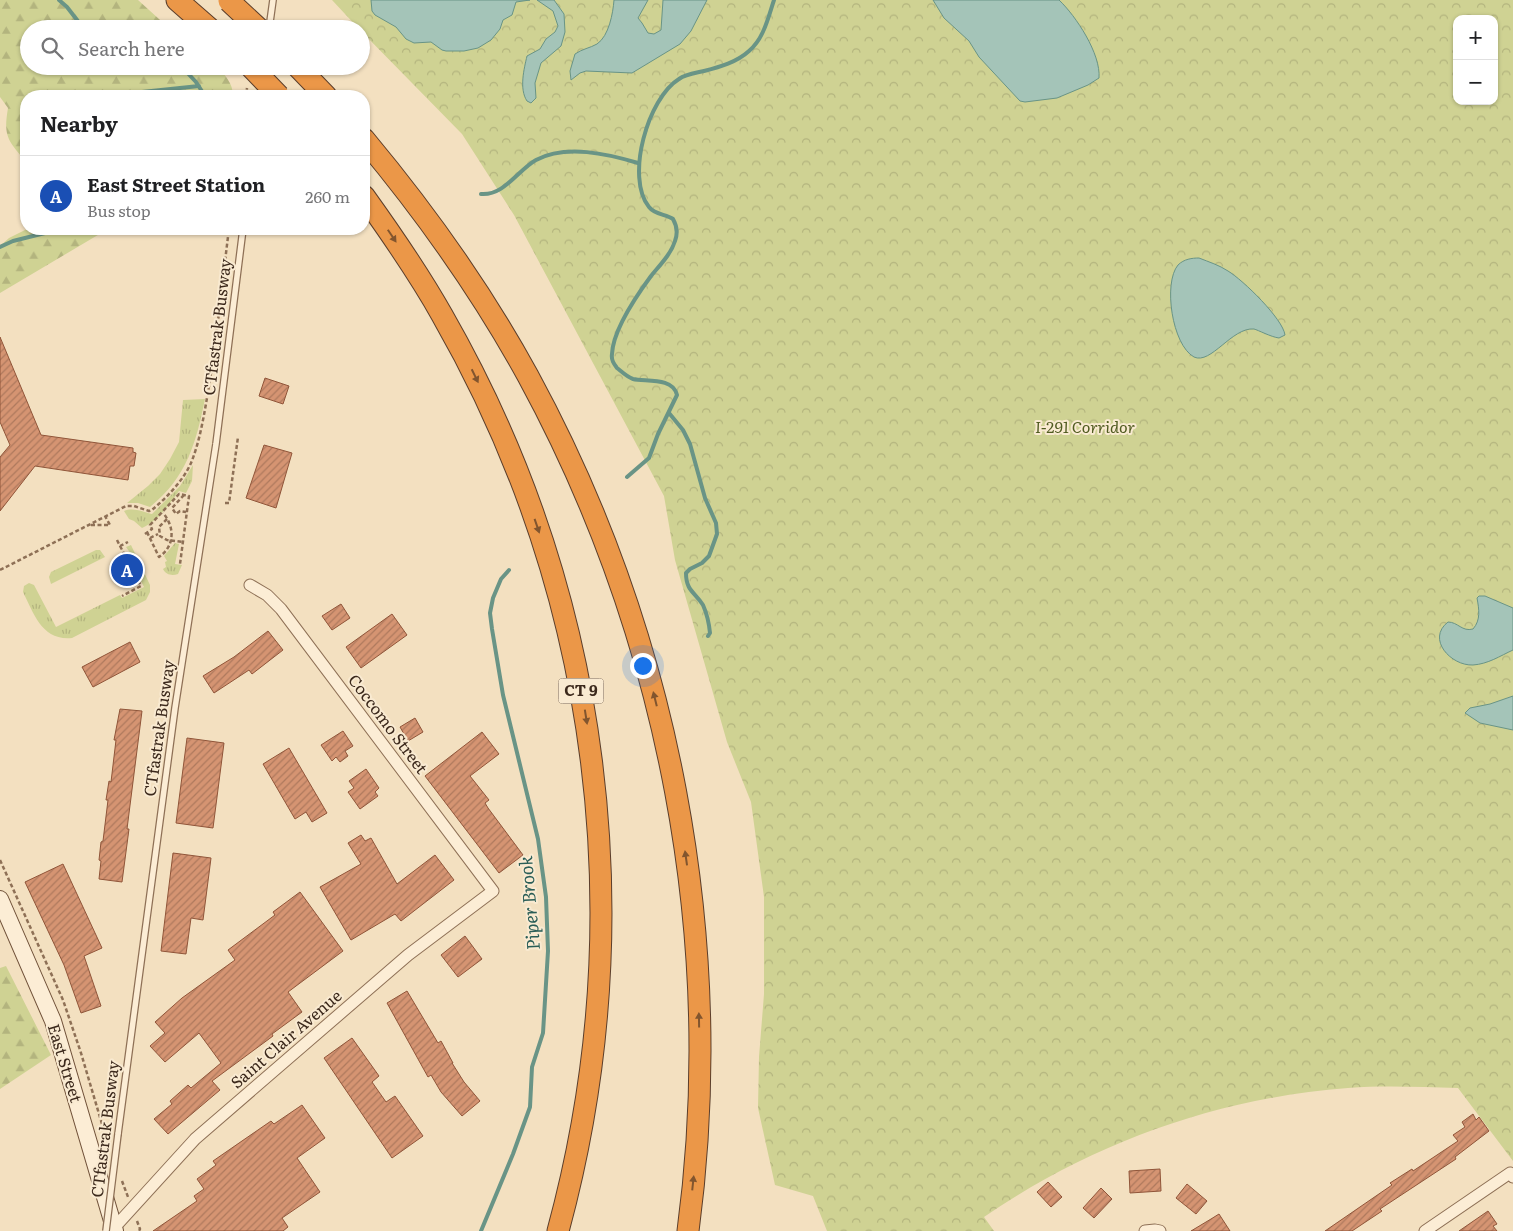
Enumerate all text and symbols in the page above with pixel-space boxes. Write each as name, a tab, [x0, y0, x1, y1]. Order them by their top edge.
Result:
map controls	[1453, 15, 1498, 105]
button: +	[1453, 15, 1498, 60]
search box	[20, 20, 370, 75]
icon: search	[38, 34, 66, 62]
text: Search here	[78, 34, 185, 62]
button: −	[1453, 60, 1498, 105]
text: Nearby	[40, 107, 118, 138]
text: East Street Station	[87, 170, 265, 198]
text: A	[50, 184, 62, 208]
text: 260 m	[305, 184, 350, 208]
text: Bus stop	[87, 198, 151, 222]
one-way arrow	[387, 229, 397, 243]
street label: CTfastrak Busway	[196, 256, 236, 397]
one-way arrow	[471, 369, 479, 383]
park label: I-291 Corridor	[1035, 414, 1135, 438]
one-way arrow	[533, 519, 541, 534]
pin: A	[111, 551, 143, 589]
your location	[630, 653, 656, 679]
street label: CTfastrak Busway	[137, 657, 180, 798]
street label: Coccomo Street	[343, 669, 435, 779]
road number: CT 9	[558, 678, 604, 704]
one-way arrow	[651, 692, 659, 707]
one-way arrow	[582, 709, 590, 725]
one-way arrow	[682, 850, 690, 866]
water label: Piper Brook	[511, 855, 546, 951]
street label: Saint Clair Avenue	[224, 983, 346, 1093]
one-way arrow	[695, 1012, 703, 1028]
street label: East Street	[43, 1020, 89, 1106]
street label: CTfastrak Busway	[84, 1058, 124, 1199]
one-way arrow	[690, 1174, 698, 1190]

